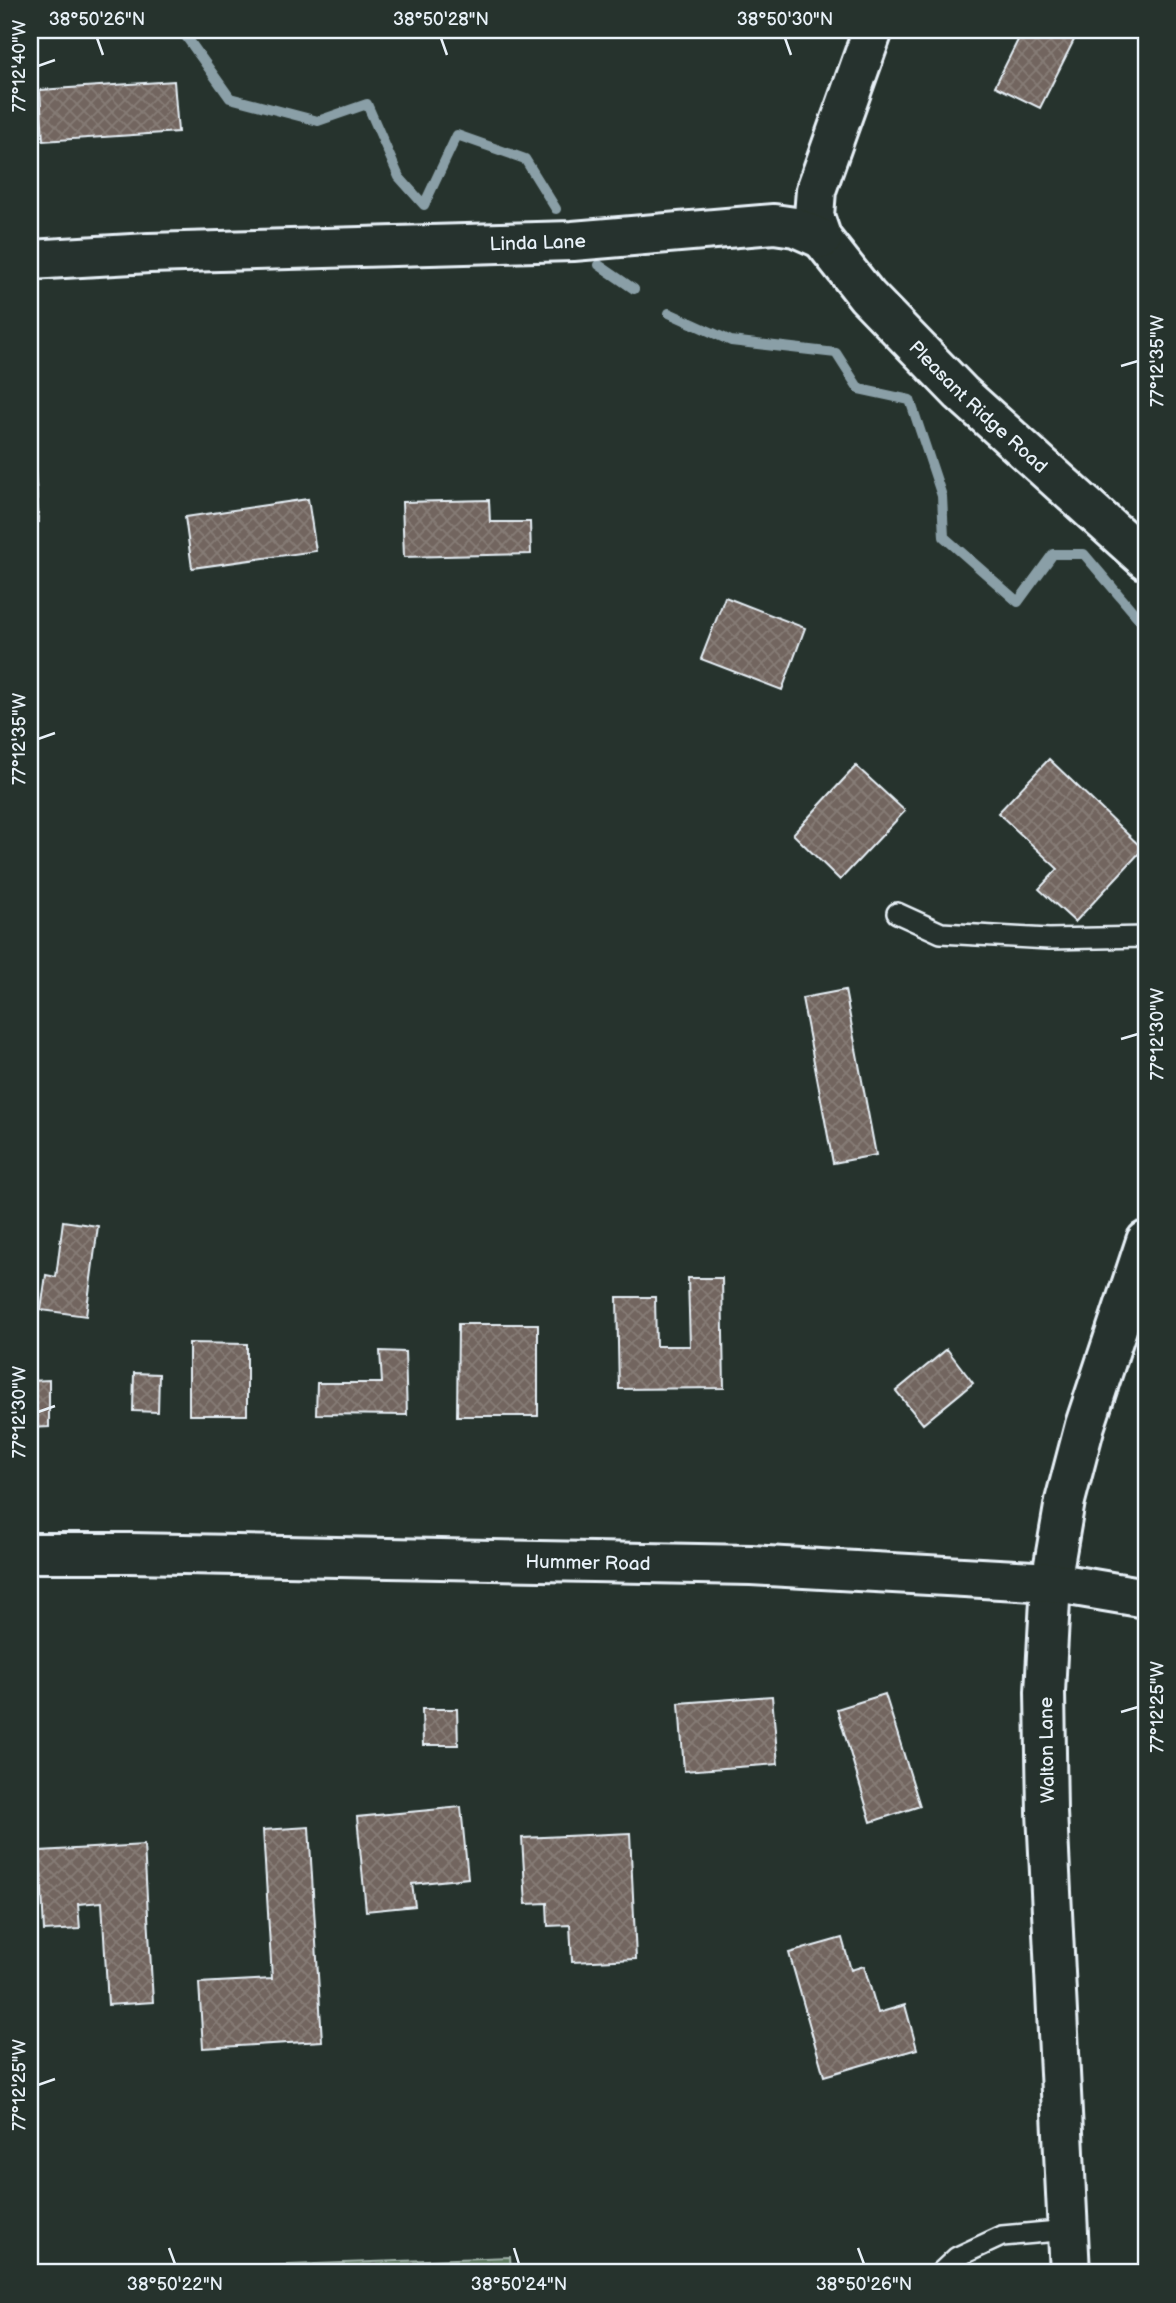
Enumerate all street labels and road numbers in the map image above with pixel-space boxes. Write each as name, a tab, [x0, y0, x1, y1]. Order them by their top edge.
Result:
street label: Linda Lane	[489, 230, 587, 256]
street label: Pleasant Ridge Road	[904, 336, 1052, 478]
street label: Hummer Road	[525, 1551, 651, 1576]
street label: Walton Lane	[1035, 1697, 1060, 1803]

